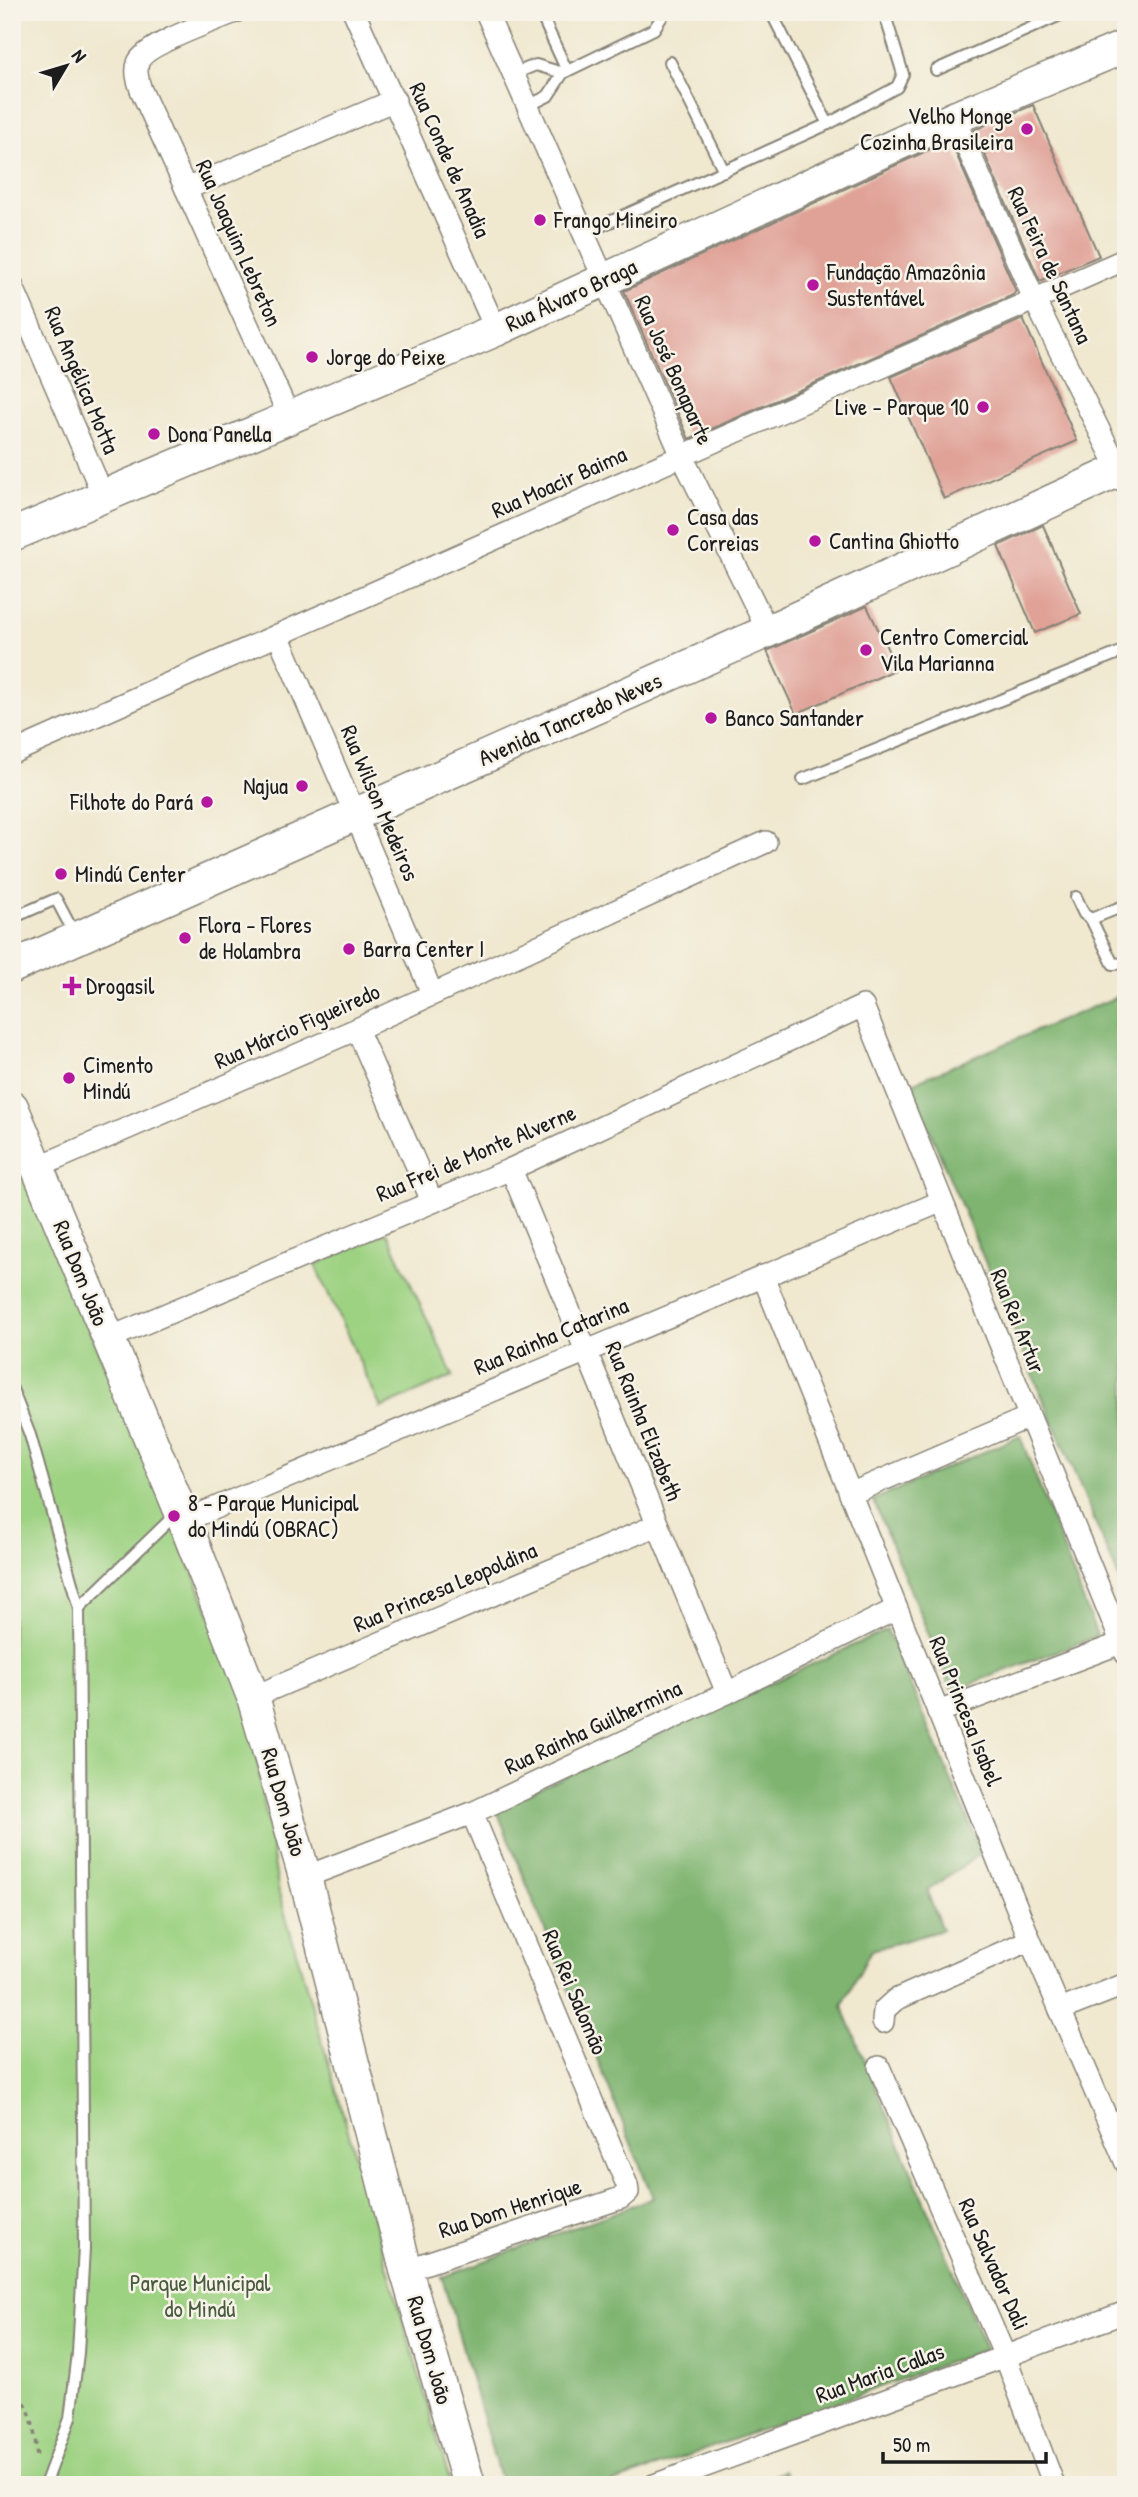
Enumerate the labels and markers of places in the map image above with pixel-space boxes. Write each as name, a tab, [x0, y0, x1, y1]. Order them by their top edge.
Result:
place label: Velho Monge Cozinha Brasileira	[860, 100, 1013, 157]
marker: Velho Monge Cozinha Brasileira	[1019, 121, 1035, 137]
place label: Frango Mineiro	[553, 204, 677, 235]
marker: Frango Mineiro	[532, 212, 548, 228]
place label: Fundação Amazônia Sustentável	[826, 256, 985, 313]
marker: Fundação Amazônia Sustentável	[805, 277, 821, 293]
place label: Jorge do Peixe	[326, 341, 446, 372]
marker: Jorge do Peixe	[304, 349, 320, 365]
place label: Live - Parque 10	[835, 391, 969, 422]
marker: Live - Parque 10	[975, 399, 991, 415]
place label: Dona Panella	[168, 418, 271, 449]
marker: Dona Panella	[146, 426, 162, 442]
place label: Casa das Correias	[687, 501, 759, 558]
marker: Casa das Correias	[665, 522, 681, 538]
place label: Cantina Ghiotto	[829, 525, 959, 556]
marker: Cantina Ghiotto	[807, 533, 823, 549]
place label: Centro Comercial Vila Marianna	[880, 621, 1029, 678]
marker: Centro Comercial Vila Marianna	[858, 642, 874, 658]
place label: Banco Santander	[725, 702, 864, 733]
marker: Banco Santander	[703, 710, 719, 726]
place label: Najua	[243, 770, 288, 801]
marker: Najua	[294, 778, 310, 794]
place label: Filhote do Pará	[69, 786, 193, 817]
marker: Filhote do Pará	[199, 794, 215, 810]
place label: Mindú Center	[75, 858, 186, 889]
marker: Mindú Center	[53, 866, 69, 882]
place label: Flora - Flores de Holambra	[198, 909, 312, 966]
marker: Flora - Flores de Holambra	[177, 930, 193, 946]
place label: Barra Center I	[363, 933, 484, 964]
marker: Barra Center I	[341, 941, 357, 957]
place label: Drogasil	[86, 970, 155, 1001]
marker: Drogasil	[64, 978, 80, 994]
place label: Cimento Mindú	[83, 1049, 153, 1106]
marker: Cimento Mindú	[61, 1070, 77, 1086]
place label: 8 - Parque Municipal do Mindú (OBRAC)	[188, 1487, 359, 1544]
marker: 8 - Parque Municipal do Mindú (OBRAC)	[166, 1508, 182, 1524]

